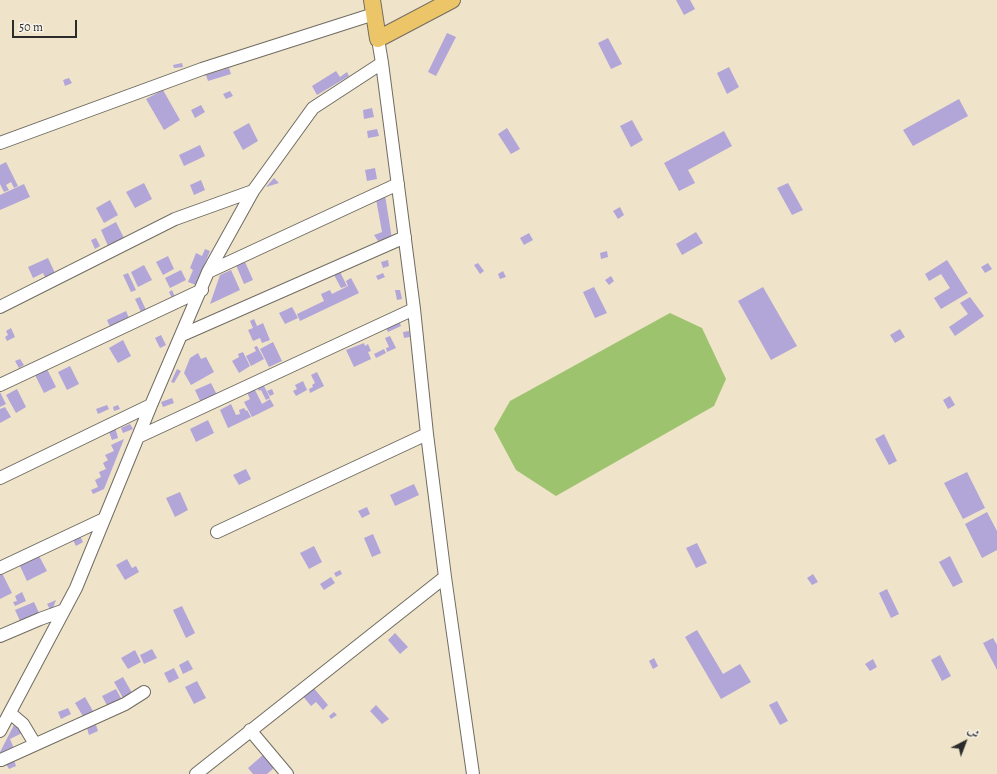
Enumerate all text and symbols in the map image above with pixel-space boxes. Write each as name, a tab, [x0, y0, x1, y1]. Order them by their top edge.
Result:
scale bar	[14, 12, 79, 38]
text: 50 m	[19, 19, 43, 35]
north arrow	[945, 722, 985, 762]
text: ش	[964, 723, 982, 742]

